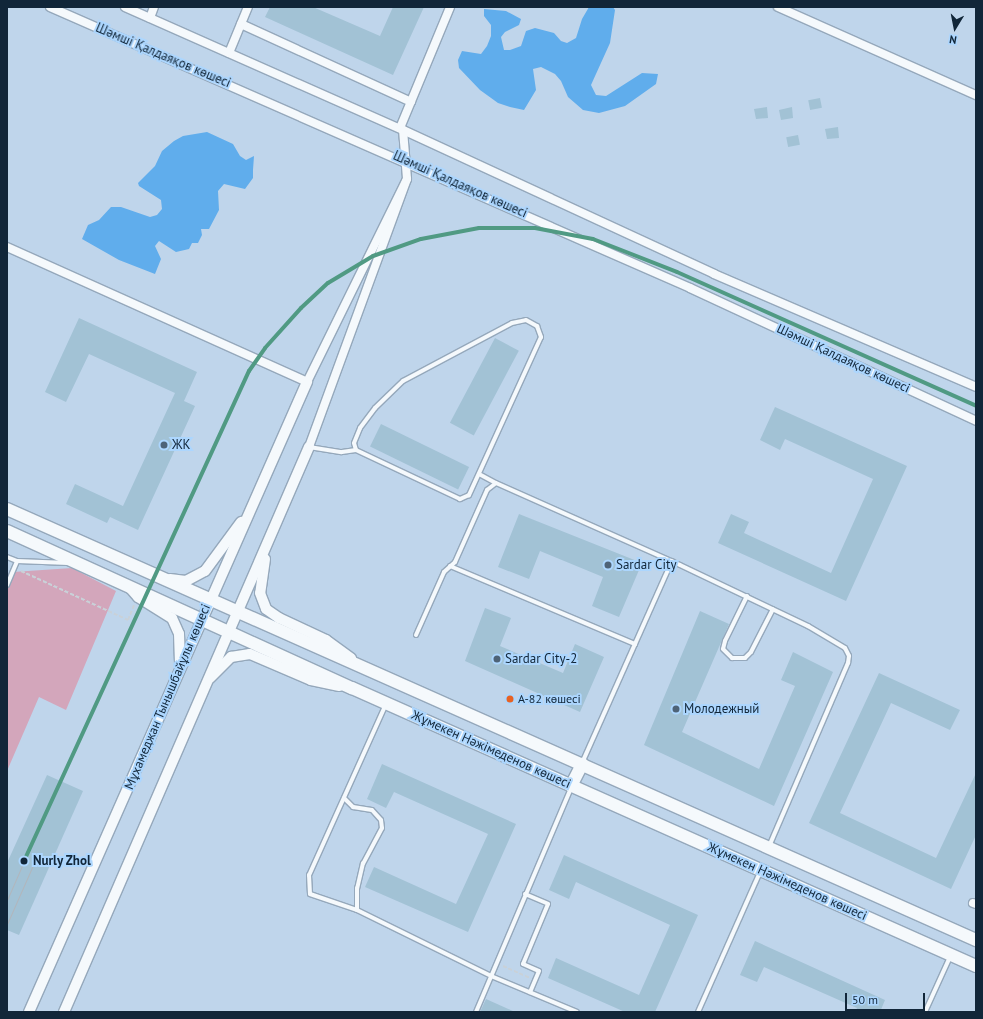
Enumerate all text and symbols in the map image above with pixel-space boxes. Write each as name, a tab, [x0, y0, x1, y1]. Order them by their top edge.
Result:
north arrow	[935, 8, 975, 48]
street label: Шәмші Қалдаяқов көшесі	[93, 20, 233, 92]
text: N	[948, 32, 958, 47]
street label: Шәмші Қалдаяқов көшесі	[390, 148, 530, 222]
street label: Шәмші Қалдаяқов көшесі	[774, 321, 912, 397]
place label: ЖК	[172, 437, 190, 453]
marker: ЖК	[159, 440, 169, 450]
place label: Sardar City	[616, 557, 676, 573]
marker: Sardar City	[603, 560, 613, 570]
street label: Мұхамеджан Тынышбайұлы көшесі	[122, 602, 214, 792]
place label: Sardar City-2	[505, 651, 577, 667]
marker: Sardar City-2	[492, 654, 502, 664]
place label: A-82 көшесі	[518, 692, 581, 706]
marker: A-82 көшесі	[505, 694, 515, 704]
place label: Молодежный	[684, 701, 759, 717]
marker: Молодежный	[671, 704, 681, 714]
street label: Жұмекен Нәжімеденов көшесі	[409, 708, 573, 792]
street label: Жұмекен Нәжімеденов көшесі	[705, 840, 869, 924]
place label: Nurly Zhol	[33, 853, 91, 869]
marker: Nurly Zhol	[18, 855, 30, 867]
scale bar	[847, 985, 927, 1011]
text: 50 m	[852, 992, 878, 1007]

